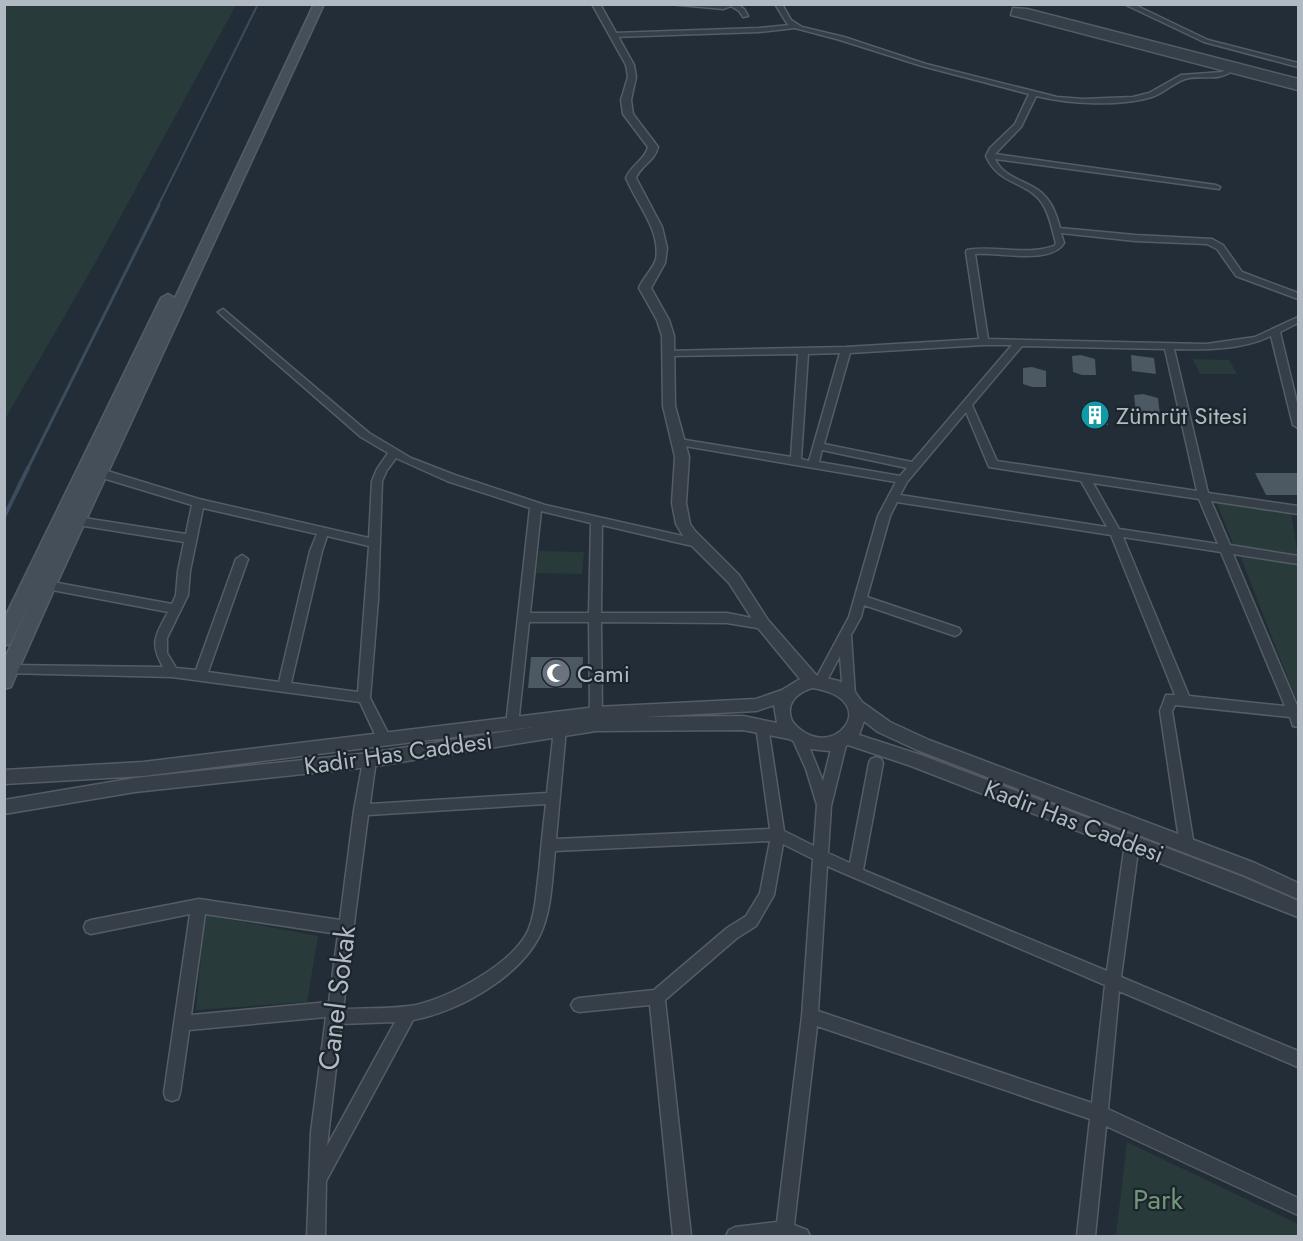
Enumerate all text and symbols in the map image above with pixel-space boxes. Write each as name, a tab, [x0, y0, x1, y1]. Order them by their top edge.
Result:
place label: Zümrüt Sitesi	[1116, 398, 1248, 433]
building icon: Zümrüt Sitesi	[1079, 399, 1111, 431]
place label: Cami	[577, 656, 630, 691]
mosque icon: Cami	[540, 657, 572, 689]
street label: Kadir Has Caddesi	[302, 722, 494, 784]
street label: Kadir Has Caddesi	[979, 771, 1169, 871]
street label: Canel Sokak	[308, 923, 366, 1073]
park label: Park	[1133, 1179, 1184, 1220]

